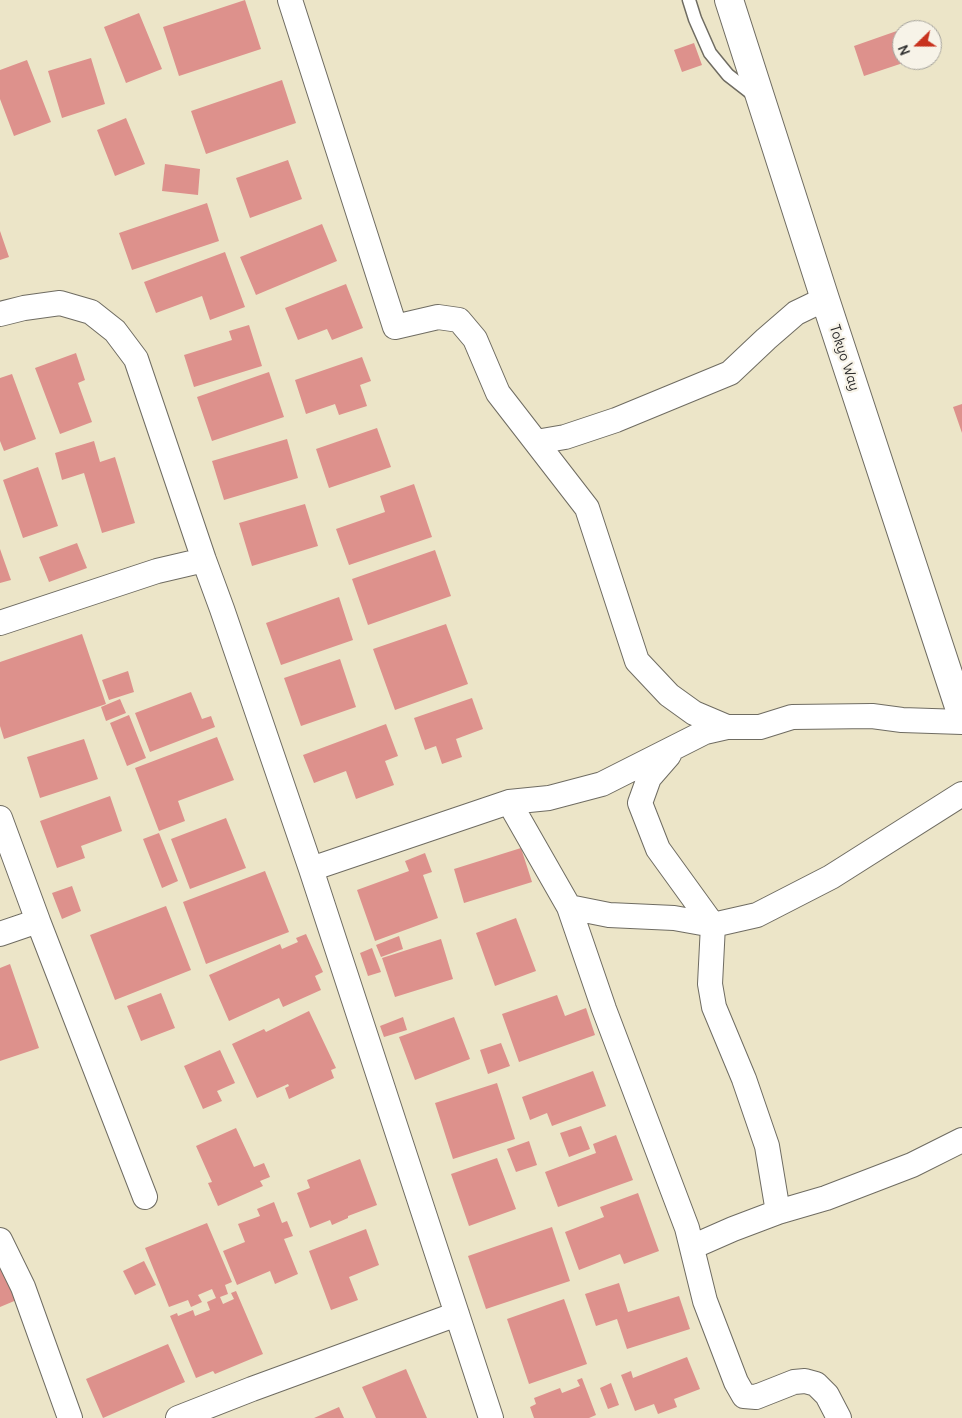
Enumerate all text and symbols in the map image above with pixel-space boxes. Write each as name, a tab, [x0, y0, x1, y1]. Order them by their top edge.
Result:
north arrow	[892, 20, 942, 70]
text: N	[894, 42, 914, 58]
street label: Tokyo Way	[825, 323, 863, 393]

